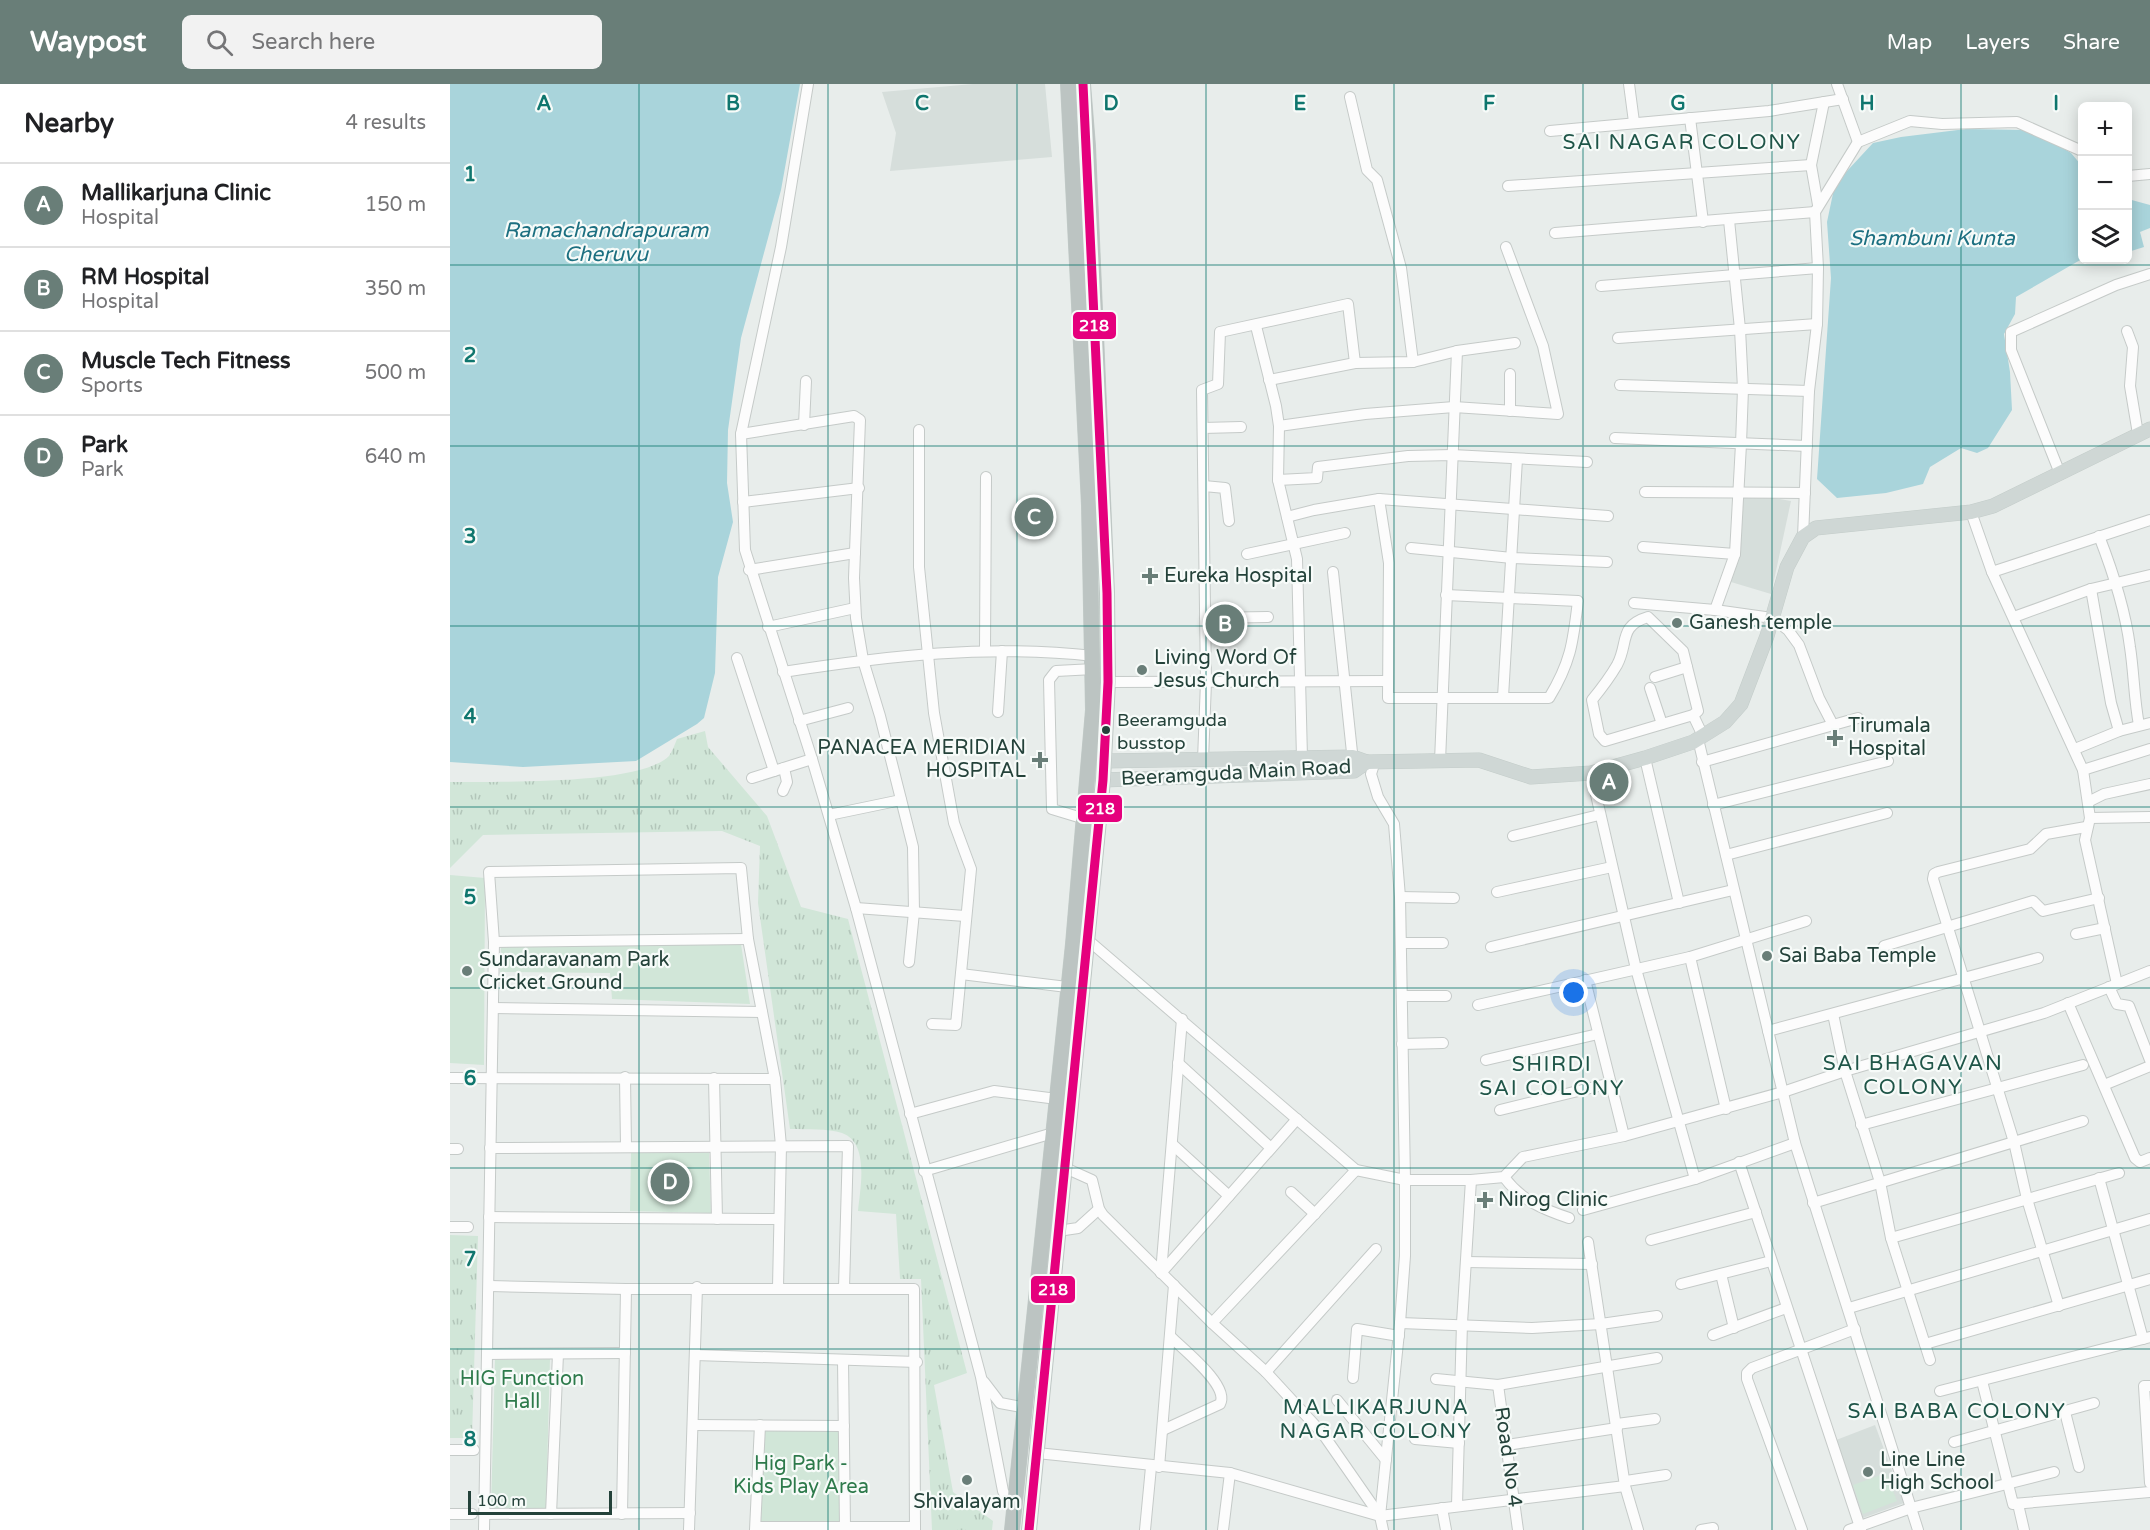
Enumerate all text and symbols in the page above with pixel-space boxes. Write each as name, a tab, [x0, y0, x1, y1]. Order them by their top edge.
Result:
search box	[182, 15, 602, 69]
text: Waypost	[30, 25, 146, 59]
icon: search	[203, 26, 236, 59]
text: Search here	[251, 29, 375, 55]
text: Map	[1887, 30, 1932, 55]
text: Layers	[1965, 30, 2030, 55]
text: Share	[2063, 30, 2120, 55]
text: A	[537, 92, 552, 116]
text: B	[726, 92, 740, 116]
text: C	[915, 92, 929, 116]
text: D	[1103, 92, 1119, 116]
text: E	[1294, 92, 1307, 116]
text: F	[1483, 92, 1495, 116]
text: G	[1670, 92, 1686, 116]
text: H	[1859, 92, 1875, 116]
text: I	[2053, 92, 2059, 116]
map controls	[2078, 102, 2132, 264]
button: +	[2078, 102, 2132, 156]
text: Nearby	[24, 108, 114, 139]
text: 4 results	[346, 111, 426, 135]
district label: SAI NAGAR COLONY	[1563, 130, 1801, 155]
button: −	[2078, 156, 2132, 210]
text: 1	[464, 163, 476, 187]
text: Mallikarjuna Clinic	[81, 180, 271, 206]
text: A	[36, 193, 51, 217]
text: 150 m	[365, 193, 426, 217]
text: Hospital	[81, 206, 159, 230]
button: layers	[2078, 210, 2132, 264]
water label: Ramachandrapuram Cheruvu	[504, 218, 709, 267]
water label: Shambuni Kunta	[1849, 226, 2016, 251]
text: RM Hospital	[81, 264, 209, 290]
text: B	[37, 277, 50, 301]
text: 350 m	[365, 277, 426, 301]
text: Hospital	[81, 290, 159, 314]
line badge: 218	[1072, 311, 1117, 340]
text: 218	[1079, 316, 1109, 336]
text: 2	[464, 344, 476, 368]
text: Muscle Tech Fitness	[81, 348, 291, 374]
text: C	[37, 361, 50, 385]
text: 500 m	[365, 361, 426, 385]
text: Sports	[81, 374, 143, 398]
text: Park	[81, 432, 128, 458]
text: D	[36, 445, 51, 469]
text: 640 m	[365, 445, 426, 469]
text: Park	[81, 458, 124, 482]
pin: C	[1014, 494, 1054, 540]
text: 3	[464, 525, 476, 549]
place label: Eureka Hospital	[1164, 564, 1313, 588]
marker: Eureka Hospital	[1141, 567, 1159, 585]
pin: B	[1206, 602, 1244, 646]
place label: Ganesh temple	[1689, 611, 1832, 635]
marker: Ganesh temple	[1670, 616, 1684, 630]
place label: Living Word Of Jesus Church	[1154, 646, 1297, 693]
marker: Living Word Of Jesus Church	[1135, 663, 1149, 677]
text: 4	[464, 705, 477, 729]
place label: Beeramguda busstop	[1117, 709, 1227, 754]
place label: Tirumala Hospital	[1848, 714, 1931, 761]
marker: Beeramguda busstop	[1100, 724, 1112, 736]
marker: Tirumala Hospital	[1826, 729, 1844, 747]
place label: PANACEA MERIDIAN HOSPITAL	[817, 736, 1026, 783]
marker: PANACEA MERIDIAN HOSPITAL	[1031, 751, 1049, 769]
street label: Beeramguda Main Road	[1120, 755, 1352, 791]
pin: A	[1590, 760, 1628, 804]
line badge: 218	[1077, 794, 1123, 823]
text: 218	[1085, 799, 1115, 819]
text: 5	[464, 886, 476, 910]
place label: Sai Baba Temple	[1779, 944, 1936, 968]
place label: Sundaravanam Park Cricket Ground	[479, 948, 670, 995]
marker: Sai Baba Temple	[1760, 949, 1774, 963]
marker: Sundaravanam Park Cricket Ground	[460, 964, 474, 978]
your location	[1559, 978, 1588, 1007]
district label: SAI BHAGAVAN COLONY	[1823, 1051, 2003, 1100]
district label: SHIRDI SAI COLONY	[1479, 1052, 1625, 1101]
text: 6	[464, 1067, 476, 1091]
pin: D	[650, 1160, 690, 1204]
place label: Nirog Clinic	[1498, 1188, 1608, 1212]
marker: Nirog Clinic	[1476, 1191, 1494, 1209]
text: 7	[464, 1248, 476, 1272]
line badge: 218	[1030, 1275, 1076, 1304]
text: 218	[1038, 1280, 1068, 1300]
park label: HIG Function Hall	[460, 1367, 584, 1414]
district label: MALLIKARJUNA NAGAR COLONY	[1280, 1395, 1472, 1444]
district label: SAI BABA COLONY	[1847, 1399, 2067, 1424]
street label: Road No 4	[1489, 1405, 1527, 1509]
text: 8	[464, 1428, 476, 1452]
place label: Line Line High School	[1880, 1448, 1994, 1495]
park label: Hig Park - Kids Play Area	[733, 1452, 869, 1499]
marker: Line Line High School	[1861, 1465, 1875, 1479]
marker: Shivalayam	[960, 1473, 974, 1487]
scale bar	[468, 1488, 612, 1516]
place label: Shivalayam	[913, 1490, 1021, 1514]
text: 100 m	[477, 1491, 526, 1511]

